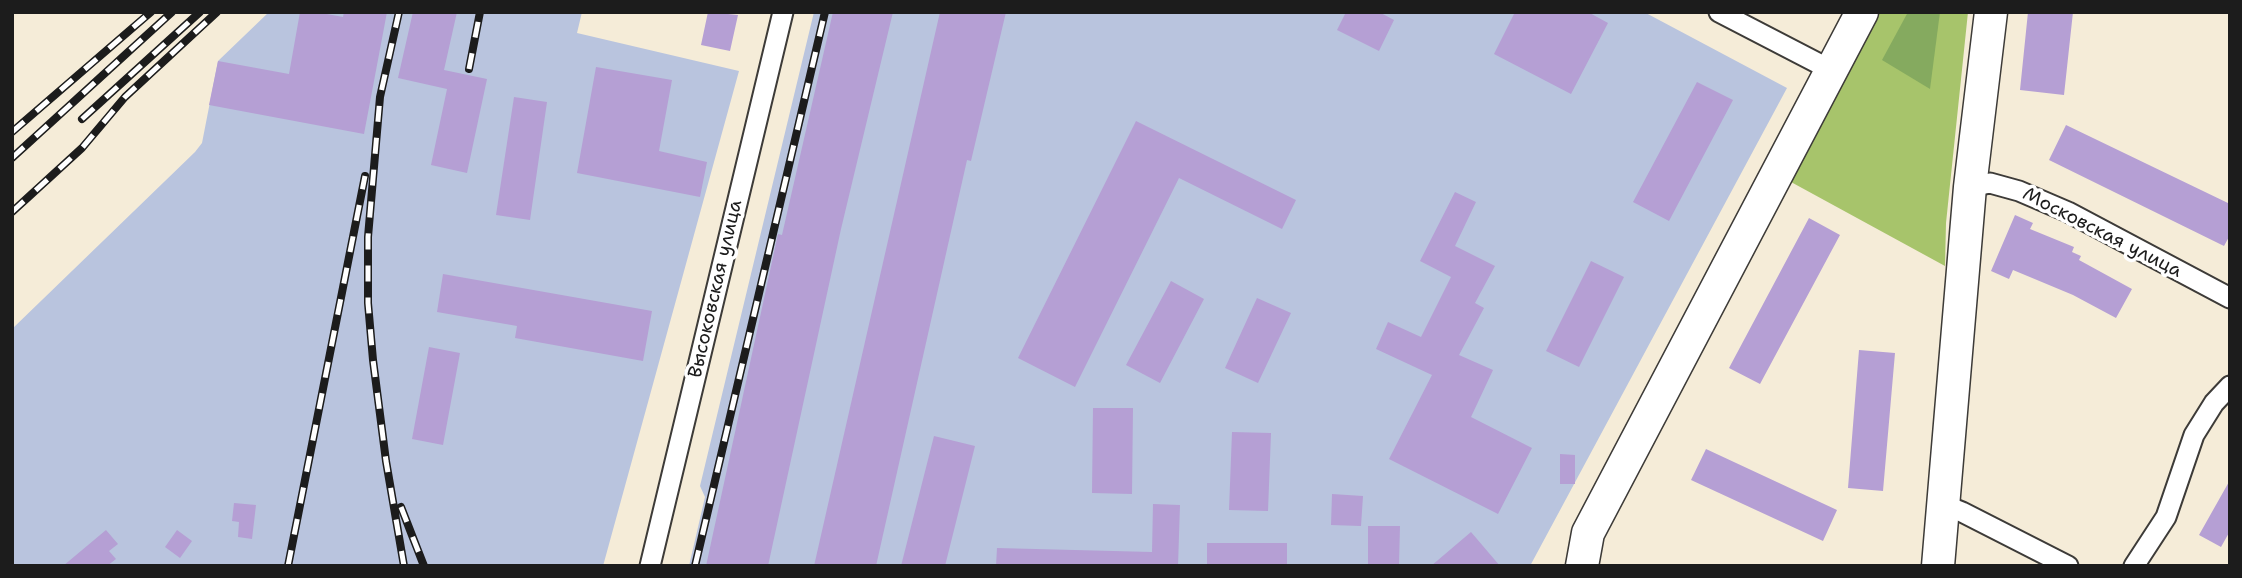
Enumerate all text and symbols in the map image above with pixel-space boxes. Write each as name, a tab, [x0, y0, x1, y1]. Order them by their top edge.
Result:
street label: Московская улица	[2019, 183, 2185, 283]
street label: Высоковская улица	[684, 198, 748, 380]

